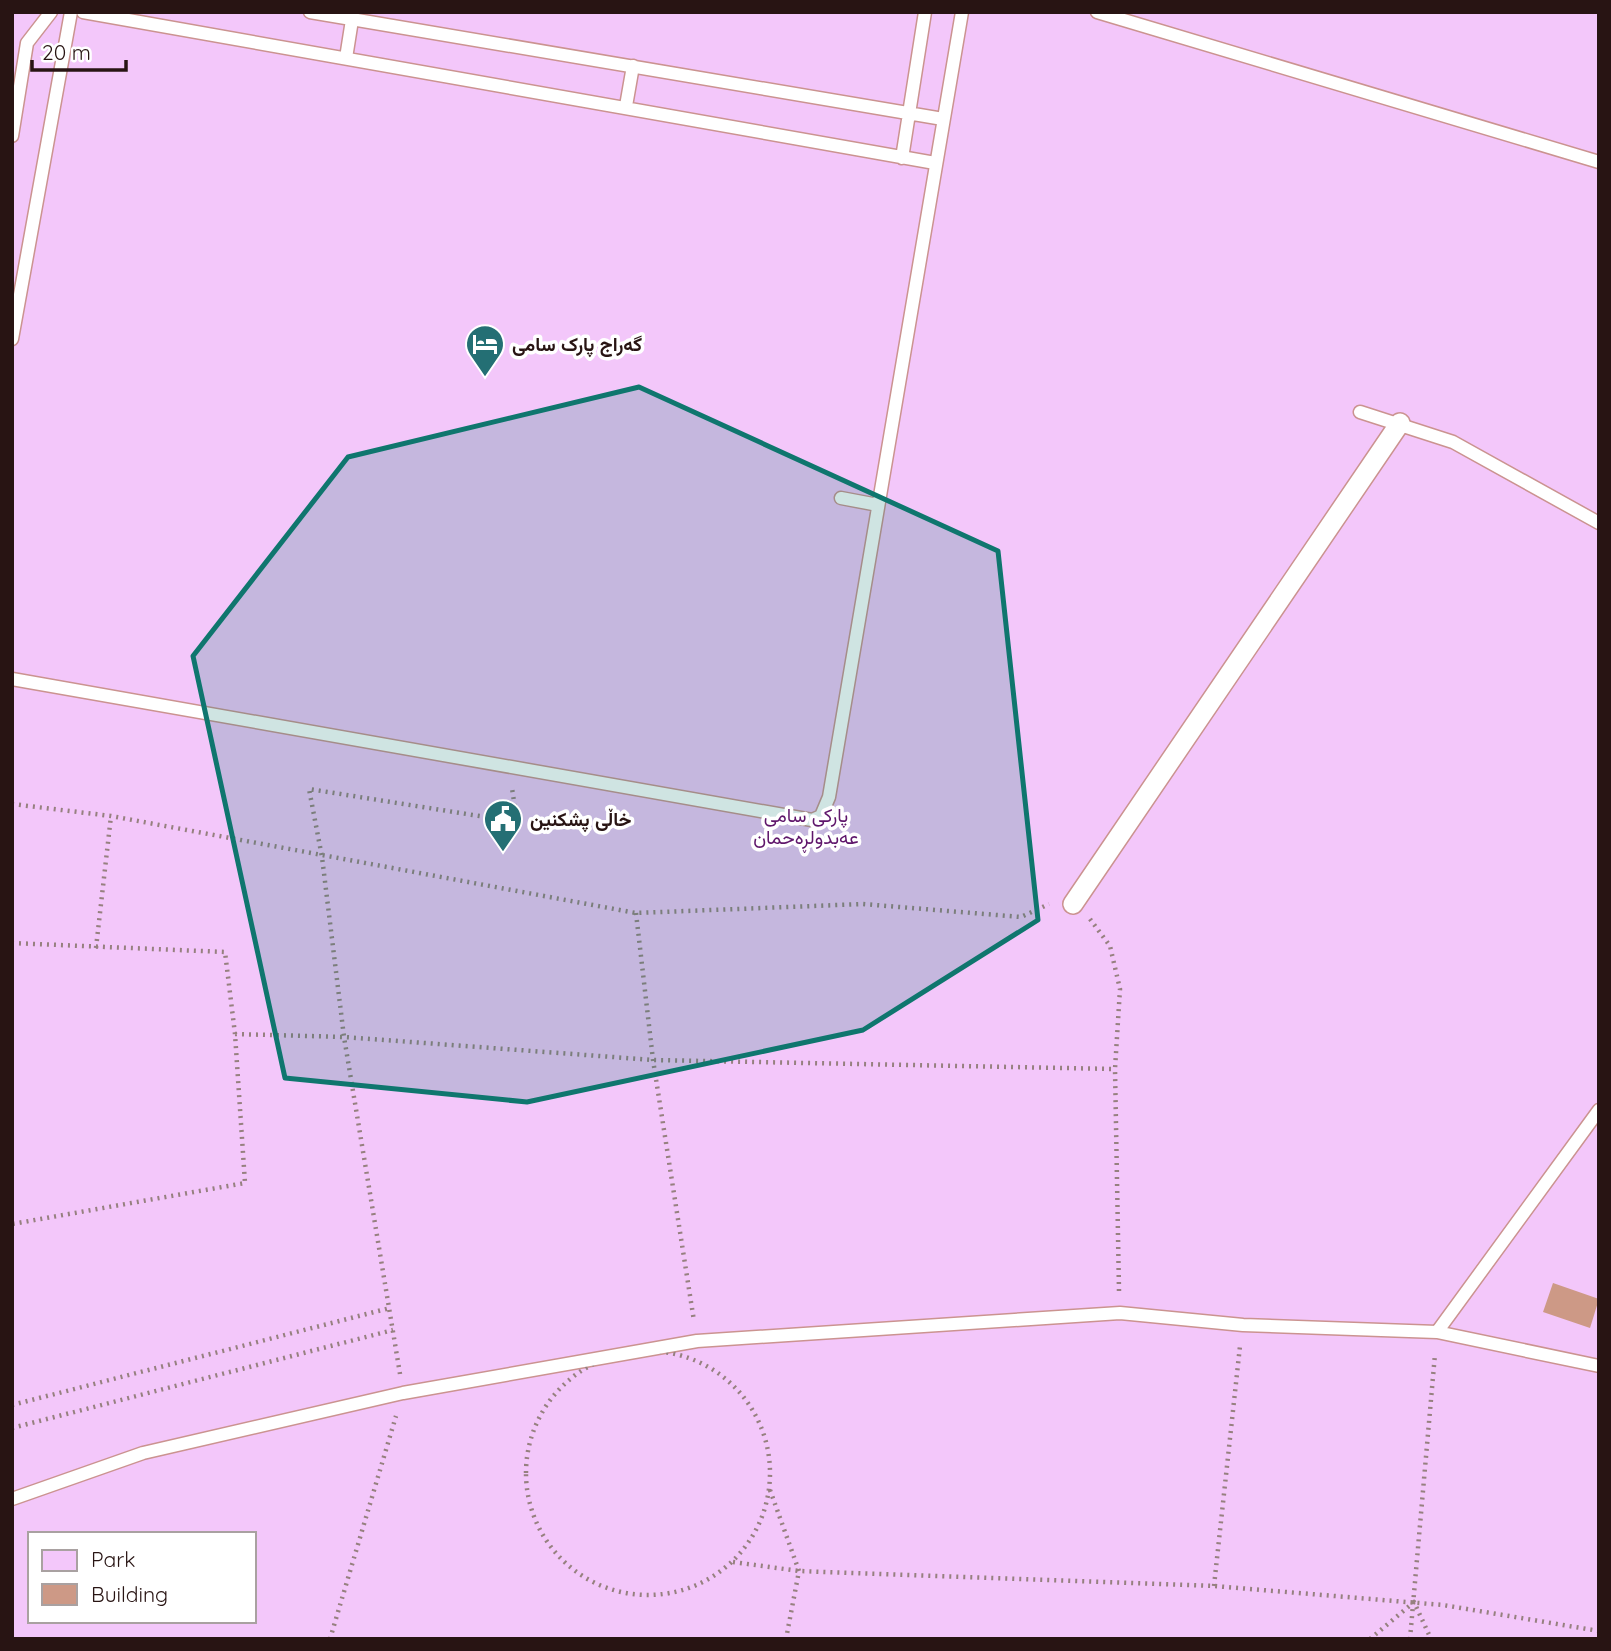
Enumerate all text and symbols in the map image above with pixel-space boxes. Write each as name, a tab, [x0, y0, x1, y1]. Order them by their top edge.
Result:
scale bar	[32, 28, 126, 72]
text: 20 m	[42, 39, 91, 65]
hotel icon: گەراج پارک سامی	[464, 323, 506, 378]
place label: گەراج پارک سامی	[512, 332, 642, 358]
public building icon: خاڵی پشکنین	[482, 798, 524, 853]
park label: پارکی سامی عەبدولڕەحمان	[753, 803, 859, 853]
place label: خاڵی پشکنین	[530, 807, 631, 833]
legend	[28, 1532, 256, 1623]
text: Park	[91, 1546, 135, 1572]
text: Building	[91, 1581, 168, 1607]

